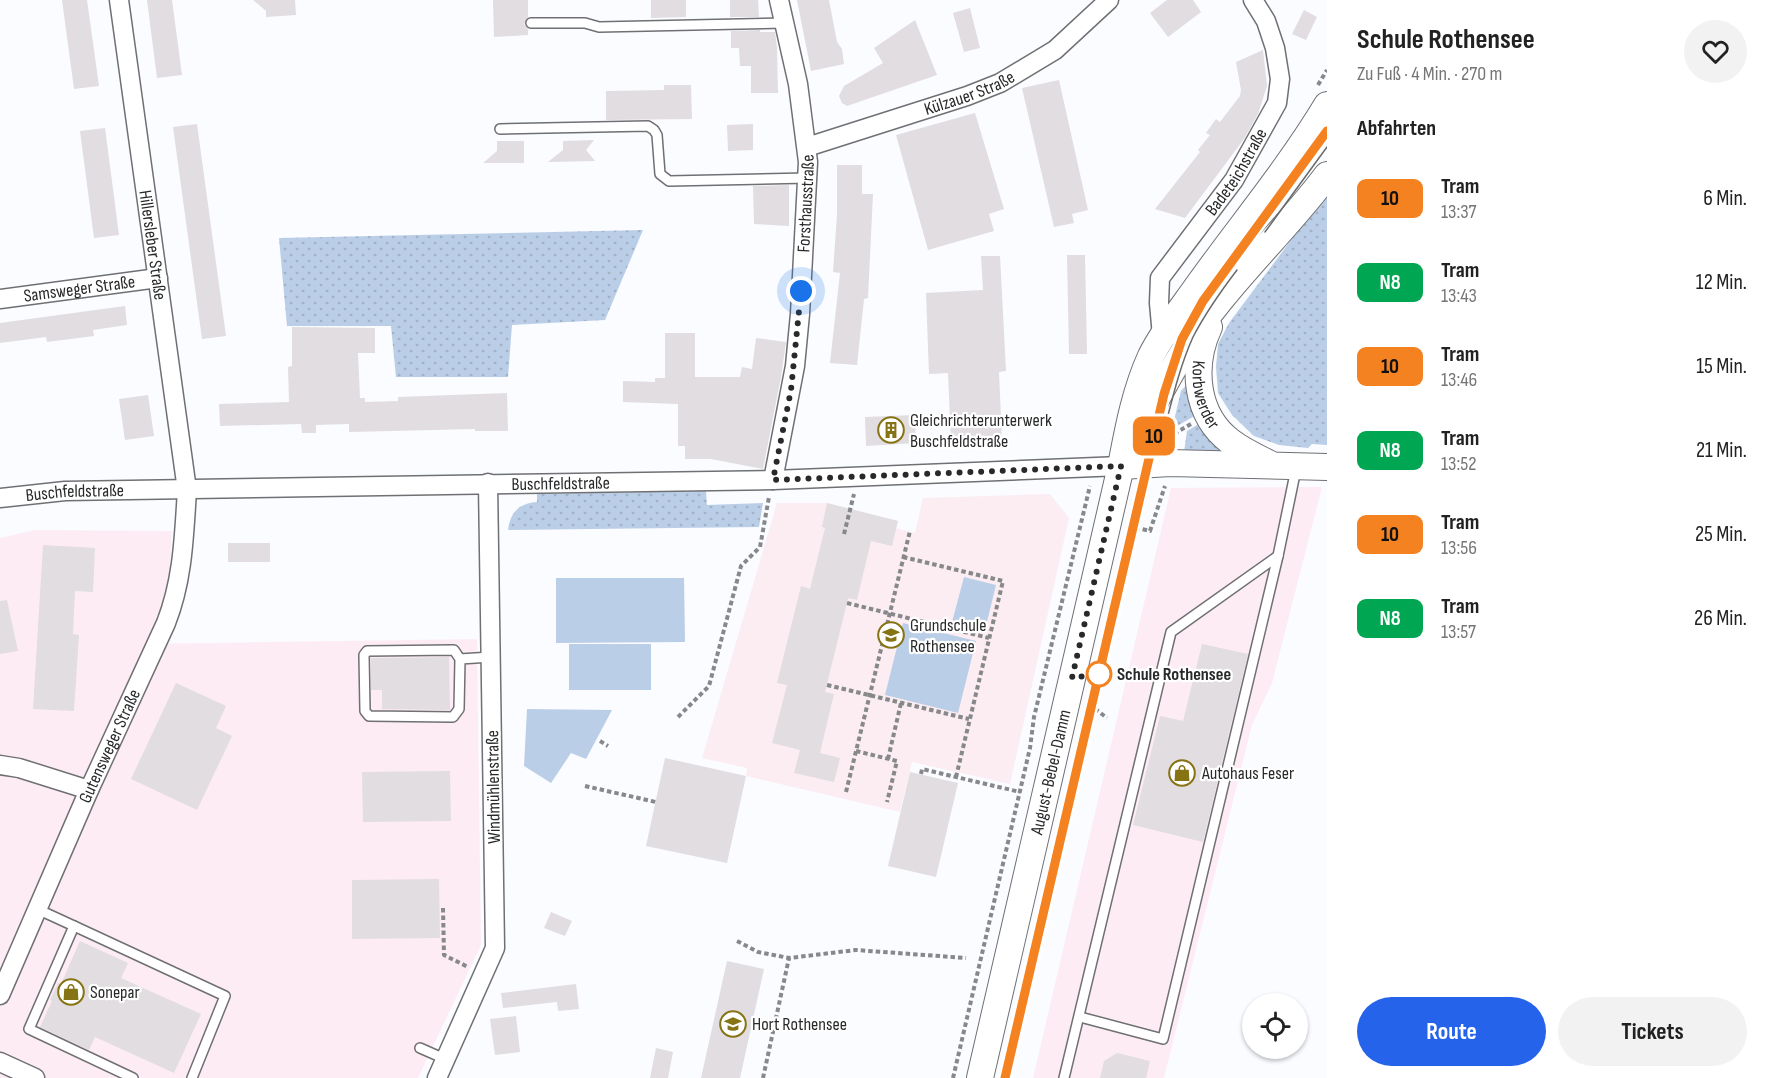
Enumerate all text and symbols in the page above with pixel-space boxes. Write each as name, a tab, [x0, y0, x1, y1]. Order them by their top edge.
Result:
button: heart	[1684, 20, 1747, 83]
text: Schule Rothensee	[1357, 23, 1535, 56]
text: Zu Fuß · 4 Min. · 270 m	[1357, 62, 1502, 86]
street label: Külzauer Straße	[922, 67, 1019, 120]
text: Abfahrten	[1357, 115, 1436, 142]
street label: Badeteichstraße	[1201, 125, 1272, 220]
street label: Forsthausstraße	[793, 153, 819, 253]
text: Tram	[1441, 173, 1479, 200]
text: 6 Min.	[1703, 185, 1747, 212]
text: 10	[1381, 186, 1399, 211]
street label: Hillersleber Straße	[134, 189, 171, 301]
text: 13:37	[1441, 200, 1477, 224]
text: Tram	[1441, 257, 1479, 284]
text: 12 Min.	[1696, 269, 1747, 296]
text: N8	[1379, 270, 1401, 295]
street label: Samsweger Straße	[22, 271, 136, 307]
your location	[786, 276, 816, 306]
text: 13:43	[1441, 284, 1477, 308]
text: Tram	[1441, 341, 1479, 368]
text: 15 Min.	[1696, 353, 1747, 380]
text: 10	[1381, 354, 1399, 379]
street label: Korbwerder	[1188, 360, 1224, 433]
text: 13:46	[1441, 368, 1477, 392]
place label: Gleichrichterunterwerk Buschfeldstraße	[910, 410, 1052, 452]
building icon: Gleichrichterunterwerk Buschfeldstraße	[876, 415, 906, 445]
line badge: 10	[1127, 416, 1181, 456]
text: 10	[1145, 424, 1163, 449]
text: Tram	[1441, 425, 1479, 452]
text: 21 Min.	[1696, 437, 1747, 464]
text: N8	[1379, 438, 1401, 463]
text: 13:52	[1441, 452, 1476, 476]
street label: Buschfeldstraße	[511, 473, 610, 495]
street label: Buschfeldstraße	[25, 480, 124, 506]
text: Tram	[1441, 509, 1479, 536]
text: 25 Min.	[1695, 521, 1747, 548]
text: 10	[1381, 522, 1399, 547]
text: 13:56	[1441, 536, 1477, 560]
text: Tram	[1441, 593, 1479, 620]
text: 26 Min.	[1694, 605, 1747, 632]
text: N8	[1379, 606, 1401, 631]
place label: Grundschule Rothensee	[910, 615, 986, 657]
school or university icon: Grundschule Rothensee	[876, 620, 906, 650]
text: 13:57	[1441, 620, 1476, 644]
marker: Schule Rothensee	[1086, 661, 1112, 687]
place label: Schule Rothensee	[1117, 664, 1231, 685]
street label: Gutensweger Straße	[75, 686, 145, 806]
street label: August-Bebel-Damm	[1026, 708, 1076, 837]
street label: Windmühlenstraße	[482, 730, 505, 844]
shop icon: Autohaus Feser	[1167, 758, 1197, 788]
place label: Autohaus Feser	[1201, 763, 1294, 784]
shop icon: Sonepar	[56, 977, 86, 1007]
place label: Sonepar	[90, 982, 140, 1003]
map controls	[1242, 993, 1308, 1059]
button: locate	[1242, 993, 1308, 1059]
button: Route	[1357, 997, 1546, 1066]
button: Tickets	[1558, 997, 1747, 1066]
school or university icon: Hort Rothensee	[718, 1009, 748, 1039]
place label: Hort Rothensee	[752, 1014, 847, 1035]

